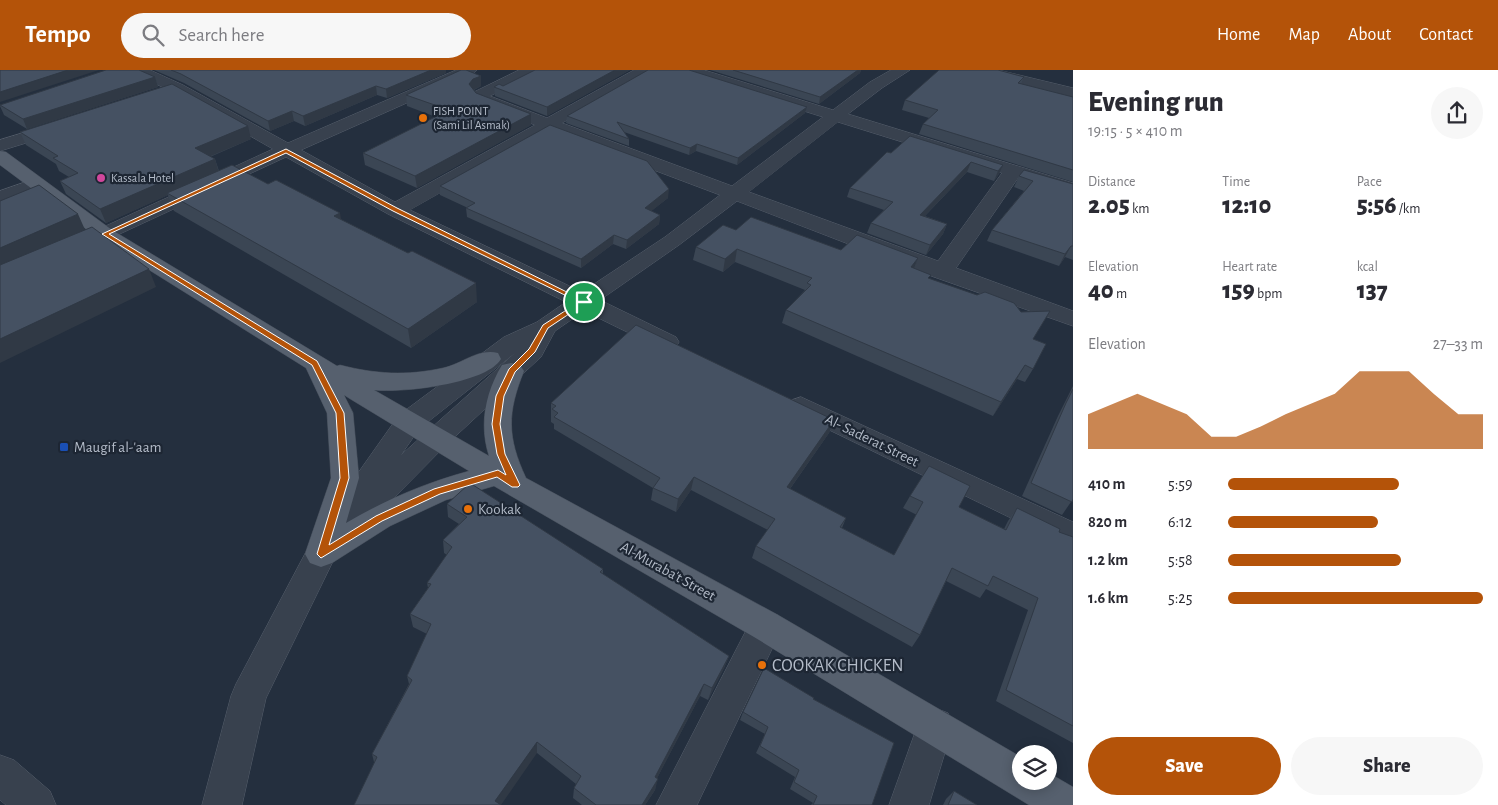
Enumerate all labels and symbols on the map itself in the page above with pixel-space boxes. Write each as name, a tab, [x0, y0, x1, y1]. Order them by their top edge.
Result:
place label: FISH POINT (Sami Lil Asmak)	[433, 105, 510, 131]
marker: FISH POINT (Sami Lil Asmak)	[417, 112, 429, 124]
marker: Kassala Hotel	[95, 172, 107, 184]
place label: Kassala Hotel	[111, 172, 174, 184]
pin	[563, 281, 605, 323]
street label: Al- Saderat Street	[823, 411, 921, 470]
place label: Maugif al-'aam	[74, 440, 162, 455]
marker: Maugif al-'aam	[58, 441, 70, 453]
place label: Kookak	[478, 502, 521, 517]
marker: Kookak	[462, 503, 474, 515]
street label: Al-Muraba't Street	[618, 539, 718, 604]
place label: COOKAK CHICKEN	[772, 657, 904, 675]
marker: COOKAK CHICKEN	[756, 659, 768, 671]

